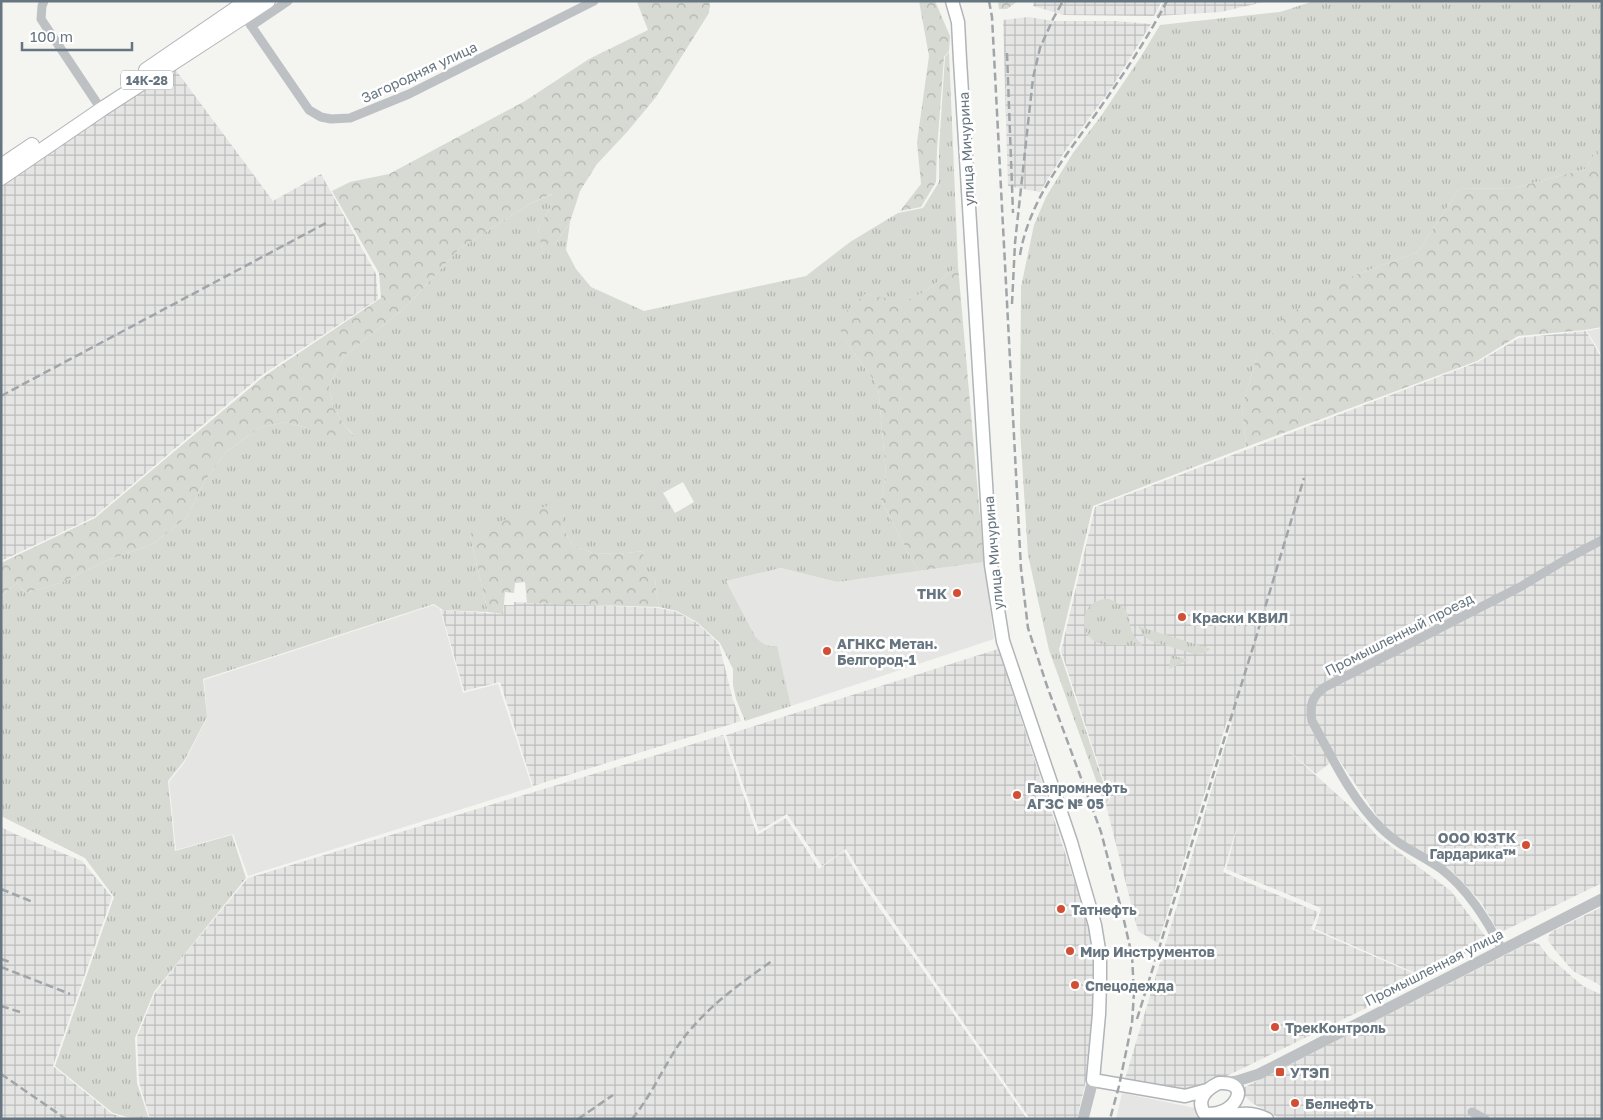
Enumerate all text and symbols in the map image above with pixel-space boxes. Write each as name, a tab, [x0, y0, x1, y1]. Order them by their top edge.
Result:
scale bar	[22, 20, 132, 52]
text: 100 m	[30, 27, 73, 45]
street label: Загородняя улица	[358, 38, 480, 106]
road number: 14К-28	[121, 70, 173, 90]
street label: улица Мичурина	[955, 91, 977, 207]
street label: улица Мичурина	[980, 495, 1006, 611]
place label: ТНК	[917, 585, 948, 602]
marker: ТНК	[951, 587, 963, 599]
street label: Промышленный проезд	[1322, 589, 1476, 679]
place label: Краски КВИЛ	[1192, 609, 1288, 626]
marker: Краски КВИЛ	[1176, 611, 1188, 623]
place label: АГНКС Метан. Белгород-1	[837, 635, 938, 668]
marker: АГНКС Метан. Белгород-1	[821, 645, 833, 657]
place label: Газпромнефть АГЗС № 05	[1027, 779, 1128, 812]
marker: Газпромнефть АГЗС № 05	[1011, 789, 1023, 801]
place label: ООО ЮЗТК Гардарика™	[1430, 829, 1517, 862]
marker: ООО ЮЗТК Гардарика™	[1520, 839, 1532, 851]
place label: Татнефть	[1071, 901, 1137, 918]
marker: Татнефть	[1055, 903, 1067, 915]
street label: Промышленная улица	[1362, 925, 1506, 1009]
place label: Мир Инструментов	[1080, 943, 1215, 960]
marker: Мир Инструментов	[1064, 945, 1076, 957]
place label: Спецодежда	[1085, 977, 1174, 994]
marker: Спецодежда	[1069, 979, 1081, 991]
place label: ТрекКонтроль	[1285, 1019, 1386, 1036]
marker: ТрекКонтроль	[1269, 1021, 1281, 1033]
place label: УТЭП	[1290, 1064, 1330, 1081]
marker: УТЭП	[1274, 1066, 1286, 1078]
place label: Белнефть	[1305, 1095, 1374, 1112]
marker: Белнефть	[1289, 1097, 1301, 1109]

